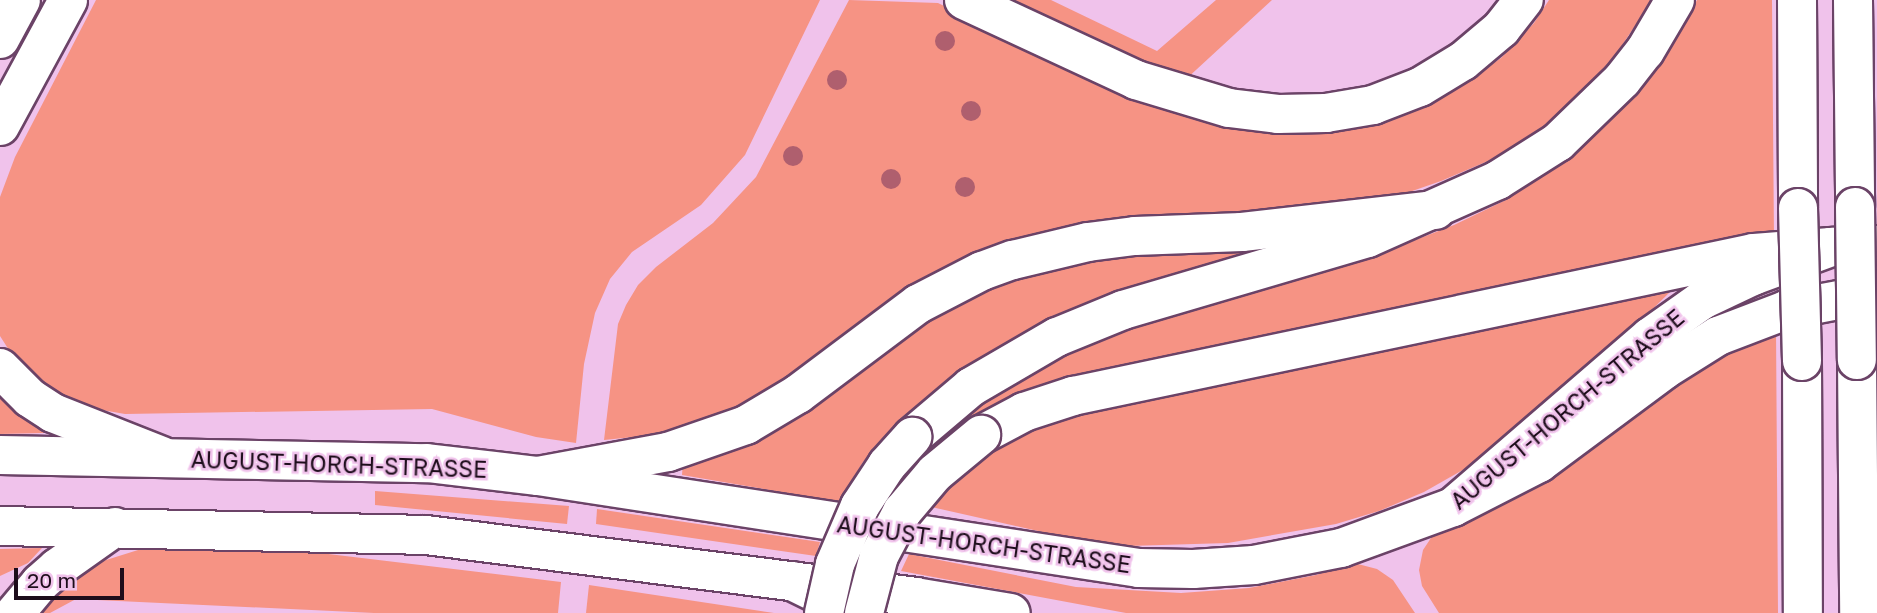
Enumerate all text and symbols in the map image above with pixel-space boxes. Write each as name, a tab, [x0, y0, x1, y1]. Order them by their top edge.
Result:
street label: AUGUST-HORCH-STRASSE	[1445, 303, 1689, 515]
street label: AUGUST-HORCH-STRASSE	[190, 445, 488, 483]
street label: AUGUST-HORCH-STRASSE	[835, 510, 1133, 578]
scale bar	[18, 554, 128, 598]
text: 20 m	[27, 567, 76, 593]

